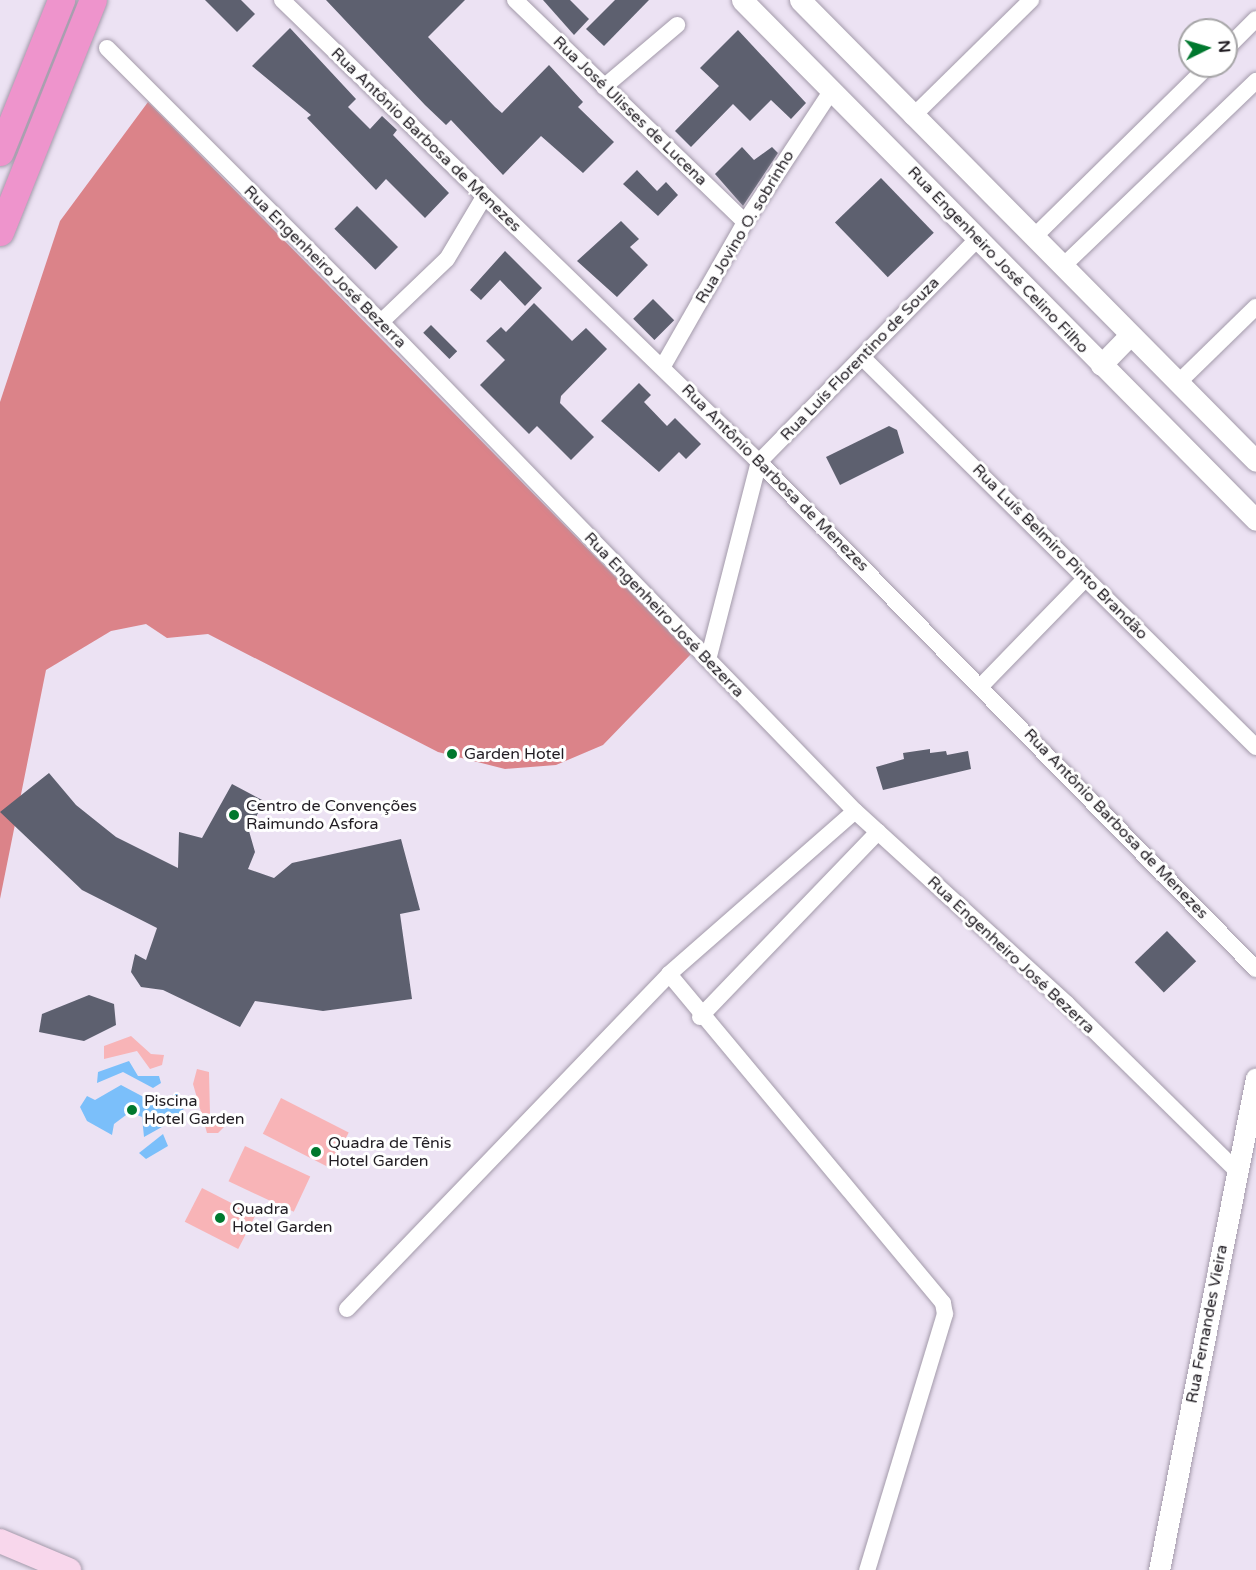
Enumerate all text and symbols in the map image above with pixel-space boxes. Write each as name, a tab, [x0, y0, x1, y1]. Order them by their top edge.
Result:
north arrow	[1178, 18, 1238, 78]
street label: Rua José Ulisses de Lucena	[549, 32, 711, 190]
text: N	[1213, 39, 1234, 54]
street label: Rua Antônio Barbosa de Menezes	[327, 44, 525, 236]
street label: Rua Jovino O. sobrinho	[692, 147, 798, 307]
street label: Rua Engenheiro José Celino Filho	[904, 163, 1092, 357]
street label: Rua Engenheiro José Bezerra	[240, 182, 410, 352]
street label: Rua Luís Florentino de Souza	[777, 273, 943, 445]
street label: Rua Antônio Barbosa de Menezes	[677, 380, 873, 576]
street label: Rua Luís Belmiro Pinto Brandão	[968, 460, 1152, 644]
street label: Rua Engenheiro José Bezerra	[580, 528, 748, 702]
street label: Rua Antônio Barbosa de Menezes	[1020, 725, 1212, 923]
place label: Garden Hotel	[464, 744, 565, 764]
marker: Garden Hotel	[445, 747, 459, 761]
place label: Centro de Convenções Raimundo Asfora	[246, 796, 417, 834]
marker: Centro de Convenções Raimundo Asfora	[227, 808, 241, 822]
street label: Rua Engenheiro José Bezerra	[923, 872, 1099, 1038]
place label: Piscina Hotel Garden	[144, 1091, 245, 1129]
marker: Piscina Hotel Garden	[125, 1103, 139, 1117]
place label: Quadra de Tênis Hotel Garden	[328, 1133, 451, 1171]
marker: Quadra de Tênis Hotel Garden	[309, 1145, 323, 1159]
place label: Quadra Hotel Garden	[232, 1199, 333, 1237]
marker: Quadra Hotel Garden	[213, 1211, 227, 1225]
street label: Rua Fernandes Vieira	[1182, 1243, 1232, 1405]

